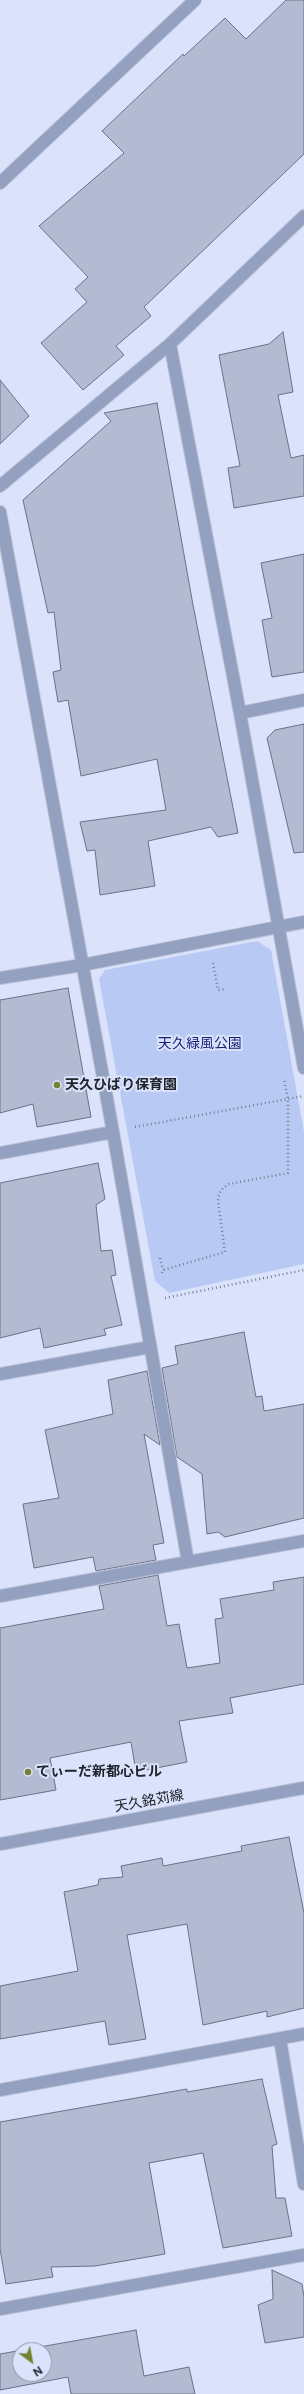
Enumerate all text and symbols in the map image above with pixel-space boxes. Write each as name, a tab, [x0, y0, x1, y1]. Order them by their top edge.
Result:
park label: 天久緑風公園	[158, 1036, 242, 1052]
place label: 天久ひばり保育園	[65, 1077, 177, 1093]
marker: 天久ひばり保育園	[52, 1080, 62, 1090]
place label: てぃーだ新都心ビル	[36, 1764, 162, 1780]
marker: てぃーだ新都心ビル	[23, 1767, 33, 1777]
street label: 天久銘苅線	[113, 1787, 185, 1815]
north arrow	[12, 2342, 52, 2382]
text: N	[31, 2364, 45, 2379]

